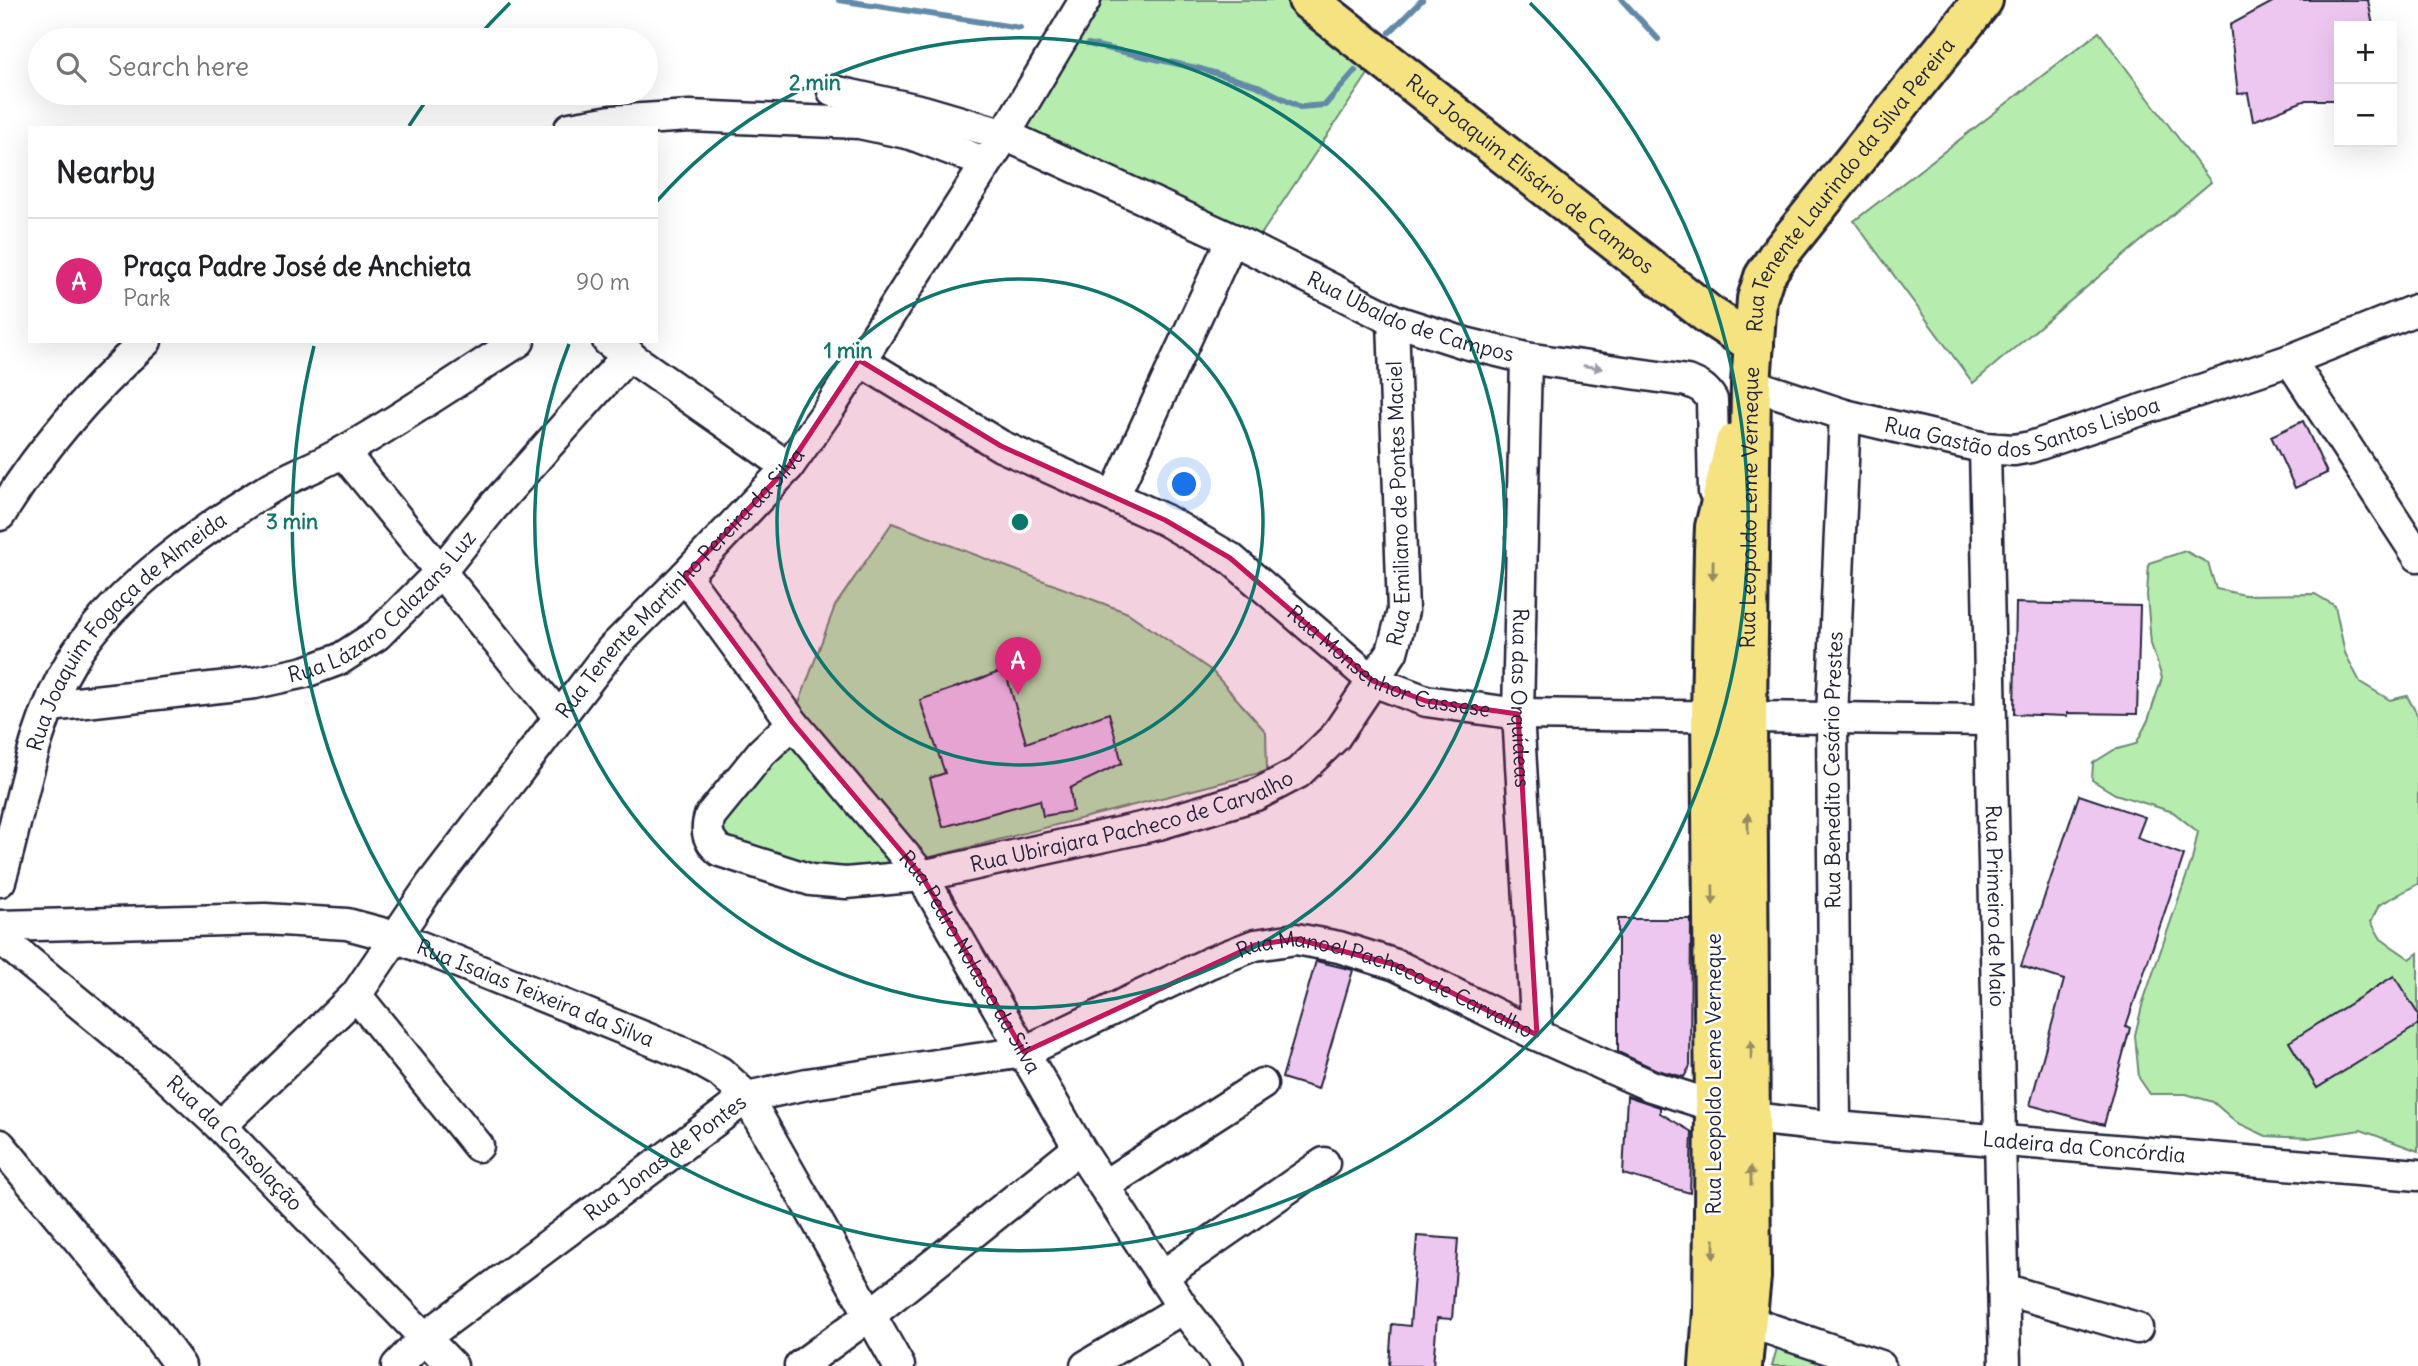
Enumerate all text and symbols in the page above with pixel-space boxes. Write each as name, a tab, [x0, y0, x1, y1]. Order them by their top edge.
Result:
map controls	[2334, 21, 2397, 147]
button: +	[2334, 21, 2397, 84]
search box	[28, 28, 658, 105]
street label: Rua Tenente Laurindo da Silva Pereira	[1741, 32, 1960, 333]
icon: search	[52, 48, 90, 86]
text: Search here	[108, 50, 249, 83]
street label: Rua Joaquim Elisário de Campos	[1401, 68, 1660, 280]
text: 2 min	[789, 69, 841, 96]
button: −	[2334, 84, 2397, 147]
text: Nearby	[56, 153, 156, 191]
text: Praça Padre José de Anchieta	[123, 250, 471, 283]
street label: Rua Ubaldo de Campos	[1303, 265, 1517, 368]
text: A	[72, 267, 86, 296]
text: 90 m	[576, 267, 630, 296]
text: Park	[123, 283, 171, 312]
text: 1 min	[824, 337, 872, 364]
street label: Rua Emiliano de Pontes Maciel	[1380, 361, 1416, 649]
one-way arrow	[1583, 362, 1605, 373]
street label: Rua Leopoldo Leme Verneque	[1734, 366, 1765, 648]
street label: Rua Gastão dos Santos Lisboa	[1882, 391, 2163, 464]
street label: Rua Tenente Martinho Pereira da Silva	[550, 442, 810, 724]
your location	[1167, 467, 1201, 501]
street label: Rua Joaquim Fogaça de Almeida	[20, 506, 232, 754]
text: 3 min	[266, 508, 318, 535]
centre of rings	[1008, 510, 1032, 534]
street label: Rua Lázaro Calazans Luz	[285, 525, 481, 688]
one-way arrow	[1708, 559, 1719, 581]
street label: Rua Monsenhor Cassese	[1282, 599, 1492, 723]
street label: Rua das Orquídeas	[1505, 608, 1536, 788]
street label: Rua Benedito Cesário Prestes	[1818, 631, 1849, 909]
pin: A	[995, 637, 1041, 695]
street label: Rua Ubirajara Pacheco de Carvalho	[968, 764, 1298, 878]
street label: Rua Primeiro de Maio	[1980, 805, 2011, 1007]
one-way arrow	[1742, 811, 1754, 833]
street label: Rua Pedro Nolasco da Silva	[893, 845, 1047, 1078]
one-way arrow	[1707, 885, 1719, 907]
street label: Rua Manoel Pacheco de Carvalho	[1232, 925, 1538, 1044]
street label: Rua Isaias Teixeira da Silva	[413, 933, 658, 1053]
street label: Rua Leopoldo Leme Verneque	[1700, 933, 1727, 1215]
one-way arrow	[1745, 1039, 1757, 1061]
street label: Rua da Consolação	[161, 1069, 309, 1217]
street label: Rua Jonas de Pontes	[578, 1088, 752, 1227]
street label: Ladeira da Concórdia	[1982, 1125, 2187, 1169]
one-way arrow	[1745, 1164, 1757, 1186]
one-way arrow	[1708, 1239, 1720, 1261]

